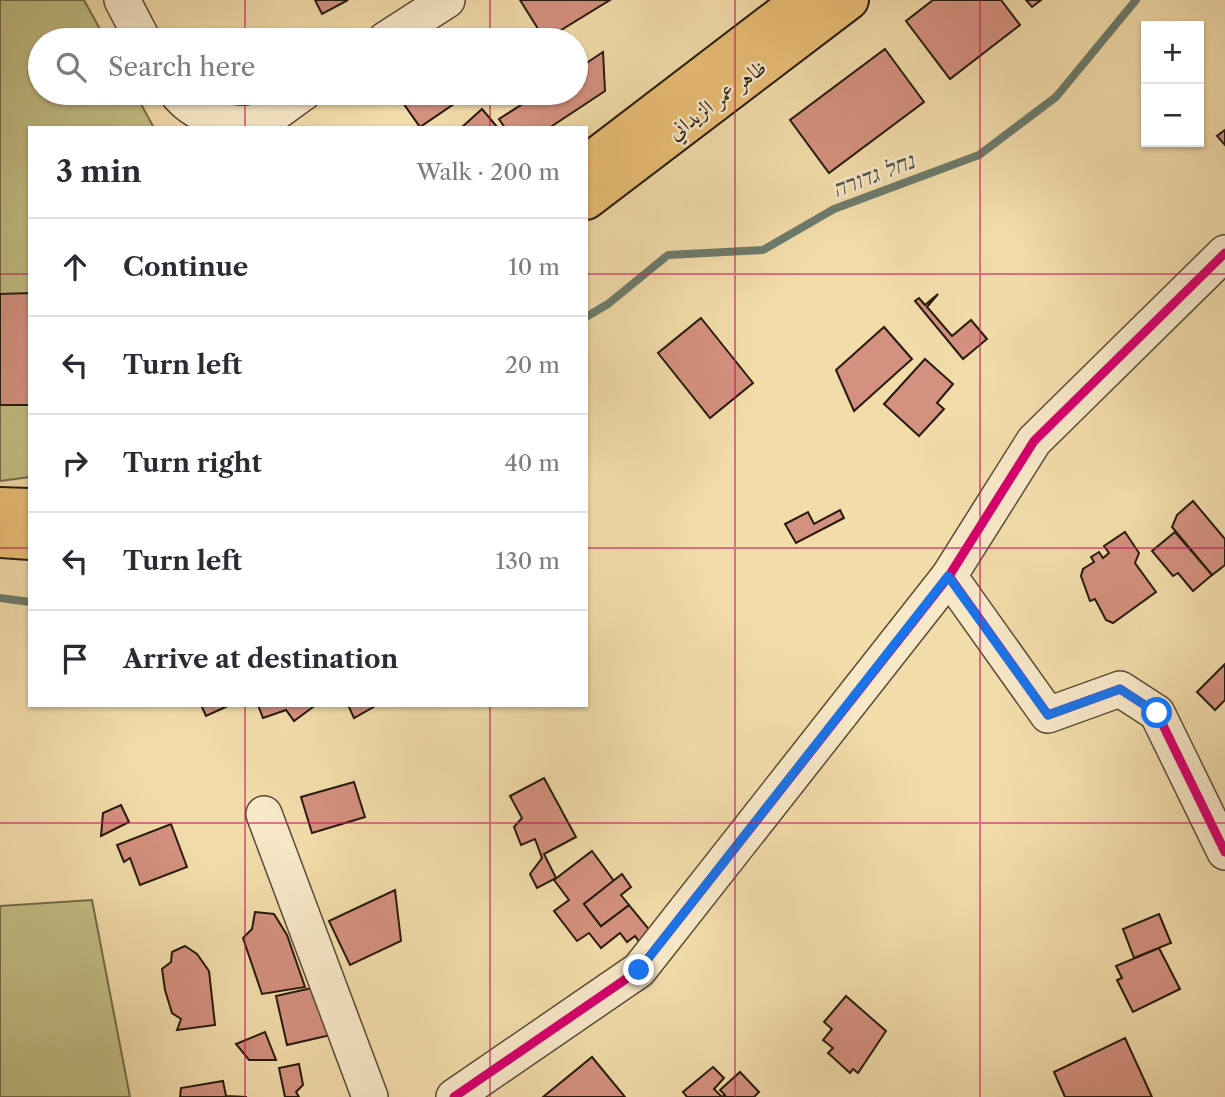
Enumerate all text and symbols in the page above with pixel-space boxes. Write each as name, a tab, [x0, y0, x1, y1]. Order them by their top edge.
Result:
map controls	[1141, 21, 1204, 147]
button: +	[1141, 21, 1204, 84]
search box	[28, 28, 588, 105]
icon: search	[52, 48, 90, 86]
text: Search here	[108, 51, 255, 83]
street label: ظاهر عمر الزيداني	[662, 54, 774, 149]
button: −	[1141, 84, 1204, 147]
water label: נחל גדורה	[828, 146, 920, 203]
text: 3 min	[56, 153, 142, 190]
text: Walk · 200 m	[416, 158, 560, 186]
icon: ahead	[56, 248, 94, 286]
text: Continue	[123, 251, 248, 283]
text: 10 m	[508, 253, 560, 281]
icon: left	[56, 346, 94, 384]
text: Turn left	[123, 349, 242, 381]
text: 20 m	[505, 351, 560, 379]
icon: right	[56, 444, 94, 482]
text: Turn right	[123, 447, 262, 479]
text: 40 m	[505, 449, 560, 477]
icon: left	[56, 542, 94, 580]
text: Turn left	[123, 545, 242, 577]
text: 130 m	[496, 547, 560, 575]
icon: arrive	[56, 640, 94, 678]
text: Arrive at destination	[123, 643, 398, 675]
route start	[1141, 697, 1172, 728]
route end	[623, 954, 654, 985]

